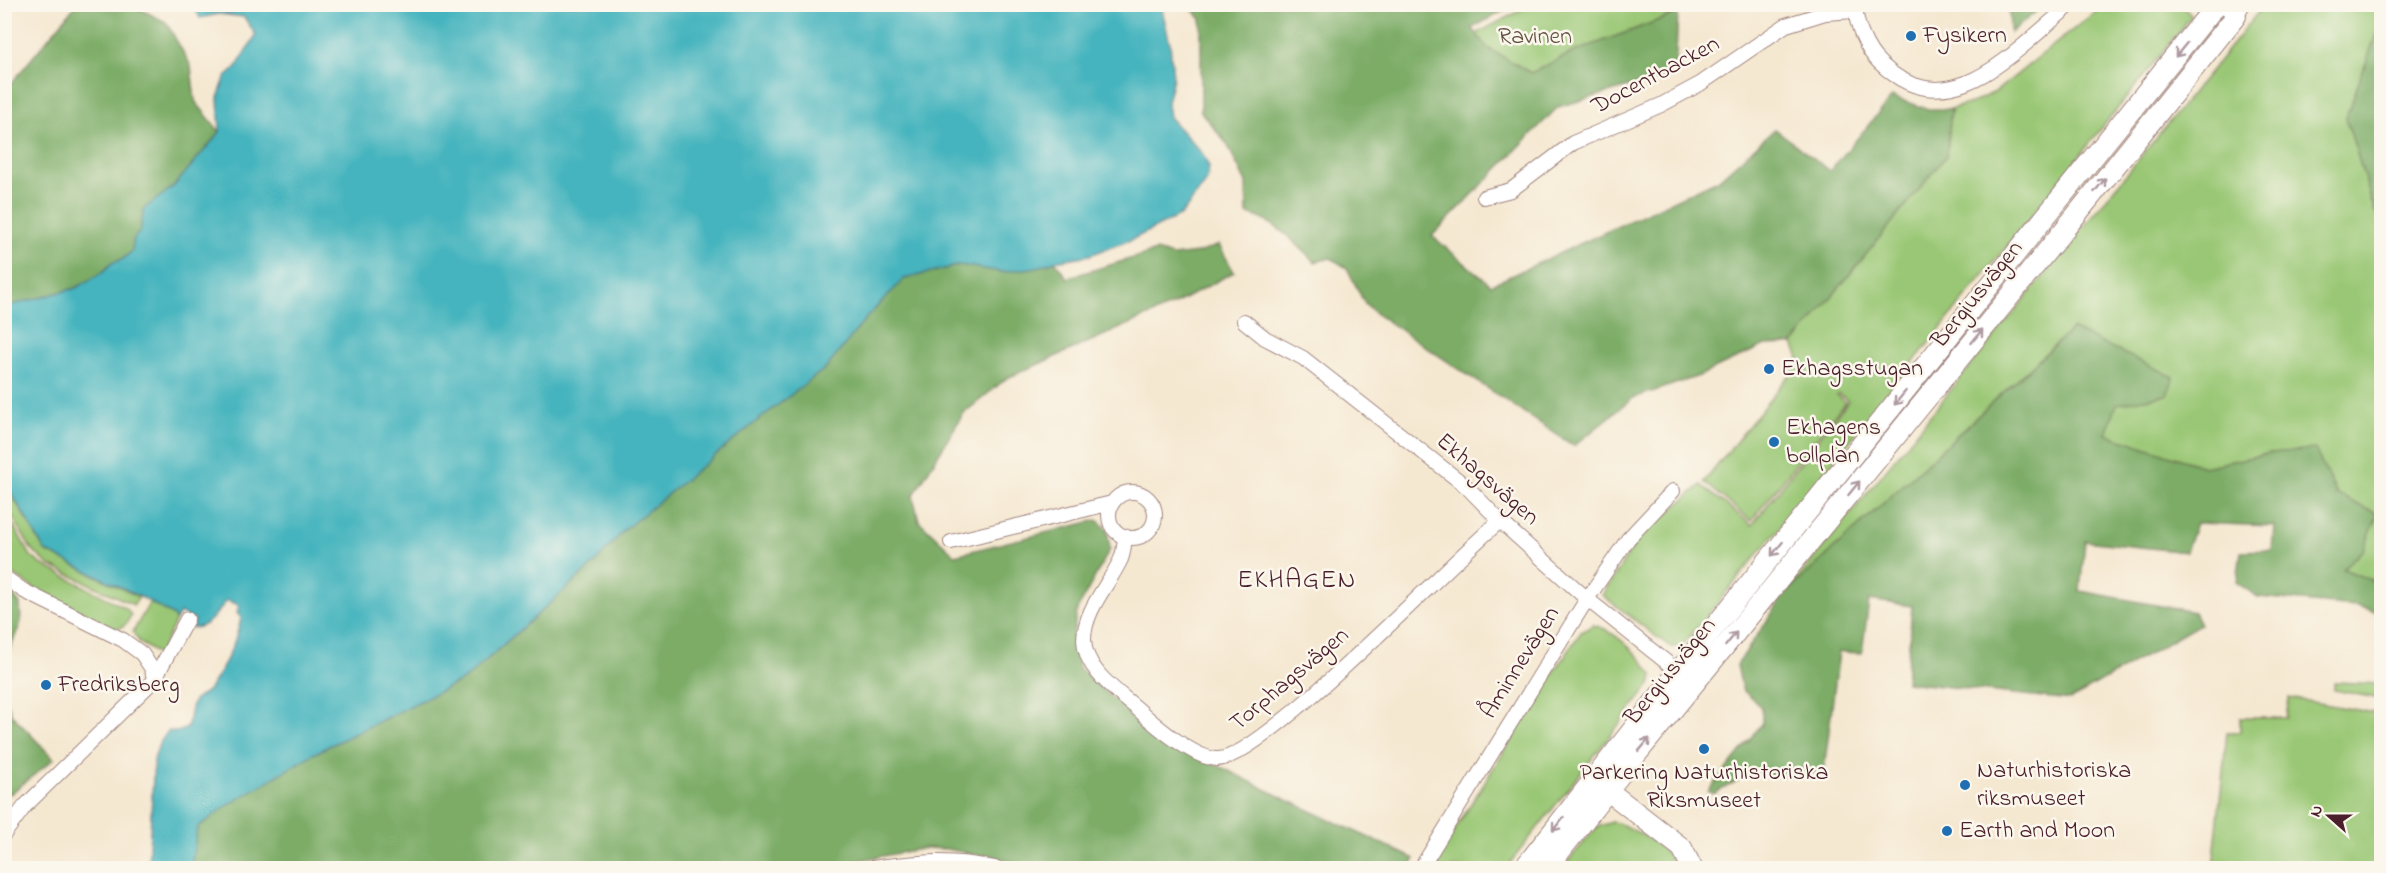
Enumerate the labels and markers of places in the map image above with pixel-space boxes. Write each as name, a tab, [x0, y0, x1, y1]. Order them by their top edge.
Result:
place label: Fysikern	[1922, 19, 2007, 55]
marker: Fysikern	[1904, 29, 1918, 43]
place label: Ekhagsstugan	[1781, 352, 1923, 387]
marker: Ekhagsstugan	[1762, 362, 1776, 376]
place label: Ekhagens bollplan	[1786, 411, 1881, 474]
marker: Ekhagens bollplan	[1767, 435, 1781, 449]
place label: Fredriksberg	[57, 668, 179, 703]
marker: Fredriksberg	[39, 678, 53, 692]
marker: Parkering Naturhistoriska Riksmuseet	[1697, 742, 1711, 756]
place label: Naturhistoriska riksmuseet	[1977, 754, 2131, 817]
place label: Parkering Naturhistoriska Riksmuseet	[1580, 756, 1828, 819]
marker: Naturhistoriska riksmuseet	[1958, 778, 1972, 792]
place label: Earth and Moon	[1959, 814, 2115, 849]
marker: Earth and Moon	[1940, 824, 1954, 838]

